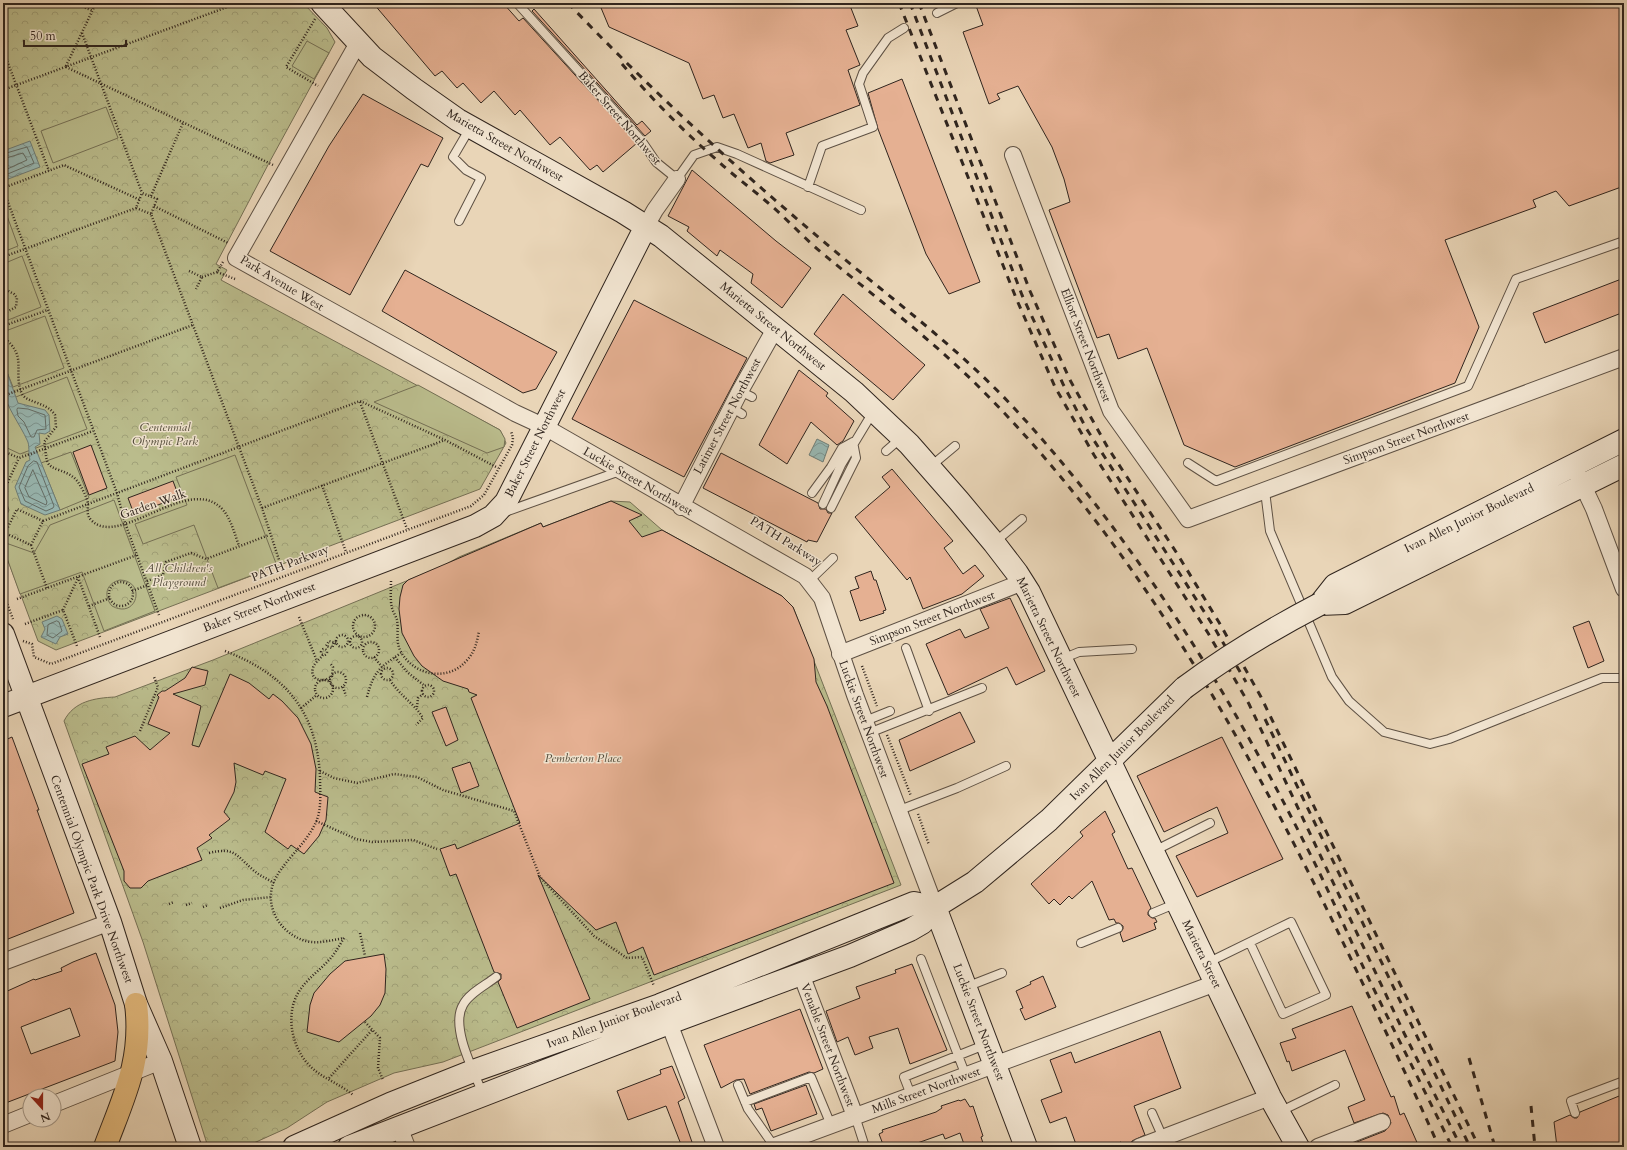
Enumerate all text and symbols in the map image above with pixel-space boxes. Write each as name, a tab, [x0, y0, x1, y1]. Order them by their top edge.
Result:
scale bar	[24, 22, 126, 48]
text: 50 m	[30, 28, 57, 44]
street label: Baker Street Northwest	[575, 68, 665, 168]
street label: Marietta Street Northwest	[444, 105, 566, 185]
street label: Park Avenue West	[237, 252, 327, 314]
street label: Marietta Street Northwest	[717, 278, 830, 374]
street label: Elliott Street Northwest	[1057, 286, 1115, 404]
street label: Latimer Street Northwest	[690, 355, 764, 477]
street label: Baker Street Northwest	[501, 386, 569, 500]
street label: Simpson Street Northwest	[1341, 408, 1471, 468]
park label: Centennial Olympic Park	[132, 419, 198, 449]
street label: Luckie Street Northwest	[580, 443, 696, 519]
street label: Ivan Allen Junior Boulevard	[1402, 479, 1537, 556]
street label: Garden Walk	[118, 485, 189, 523]
street label: PATH Parkway	[747, 513, 826, 570]
street label: PATH Parkway	[249, 541, 332, 585]
park label: All Children's Playground	[145, 560, 212, 590]
street label: Marietta Street Northwest	[1013, 574, 1085, 700]
street label: Baker Street Northwest	[200, 578, 318, 636]
street label: Simpson Street Northwest	[867, 587, 997, 649]
street label: Luckie Street Northwest	[835, 658, 893, 780]
street label: Ivan Allen Junior Boulevard	[1066, 692, 1178, 804]
park label: Pemberton Place	[545, 750, 622, 766]
street label: Centennial Olympic Park Drive Northwest	[47, 773, 137, 985]
street label: Marietta Street	[1178, 917, 1226, 991]
street label: Luckie Street Northwest	[949, 961, 1009, 1083]
street label: Venable Street Northwest	[797, 981, 859, 1109]
street label: Ivan Allen Junior Boulevard	[544, 988, 684, 1052]
street label: Mills Street Northwest	[869, 1063, 983, 1117]
north arrow	[22, 1088, 62, 1128]
text: N	[38, 1108, 53, 1126]

